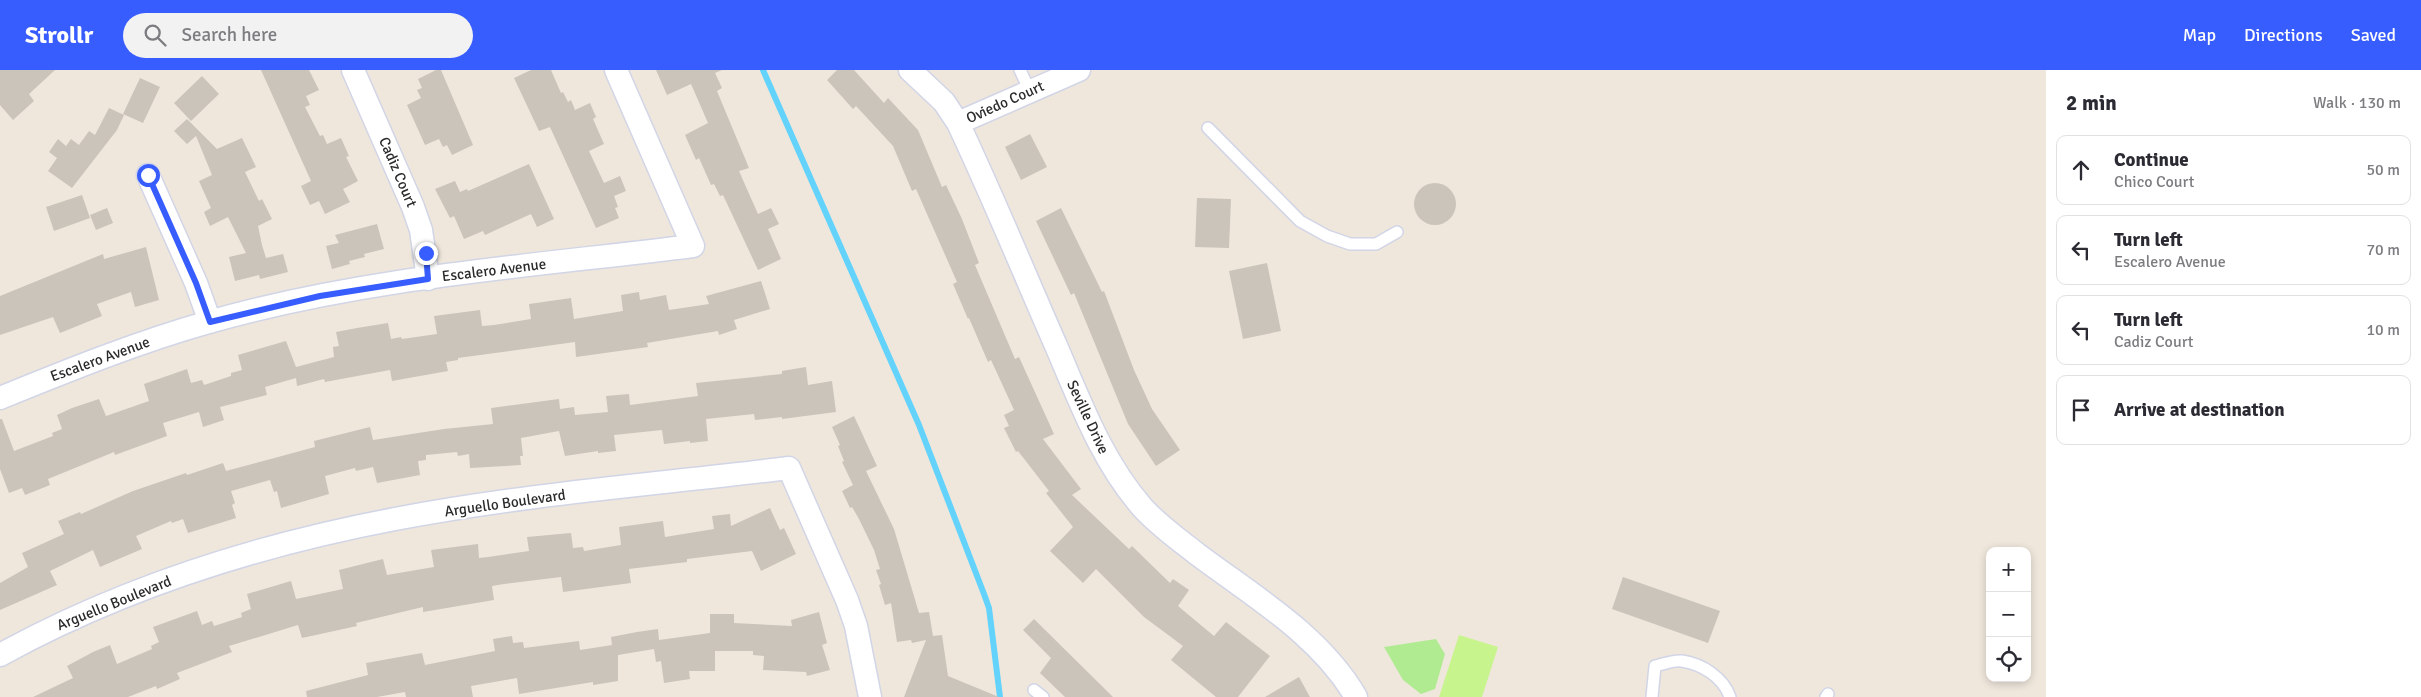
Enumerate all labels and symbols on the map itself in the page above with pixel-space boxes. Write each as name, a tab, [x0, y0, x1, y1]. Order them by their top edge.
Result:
street label: Oviedo Court	[963, 77, 1047, 127]
street label: Cadiz Court	[375, 134, 421, 210]
route start	[137, 164, 160, 187]
route end	[415, 242, 438, 265]
street label: Escalero Avenue	[441, 255, 547, 285]
street label: Escalero Avenue	[48, 333, 152, 385]
street label: Seville Drive	[1063, 377, 1113, 457]
street label: Arguello Boulevard	[443, 486, 567, 520]
street label: Arguello Boulevard	[54, 572, 174, 634]

